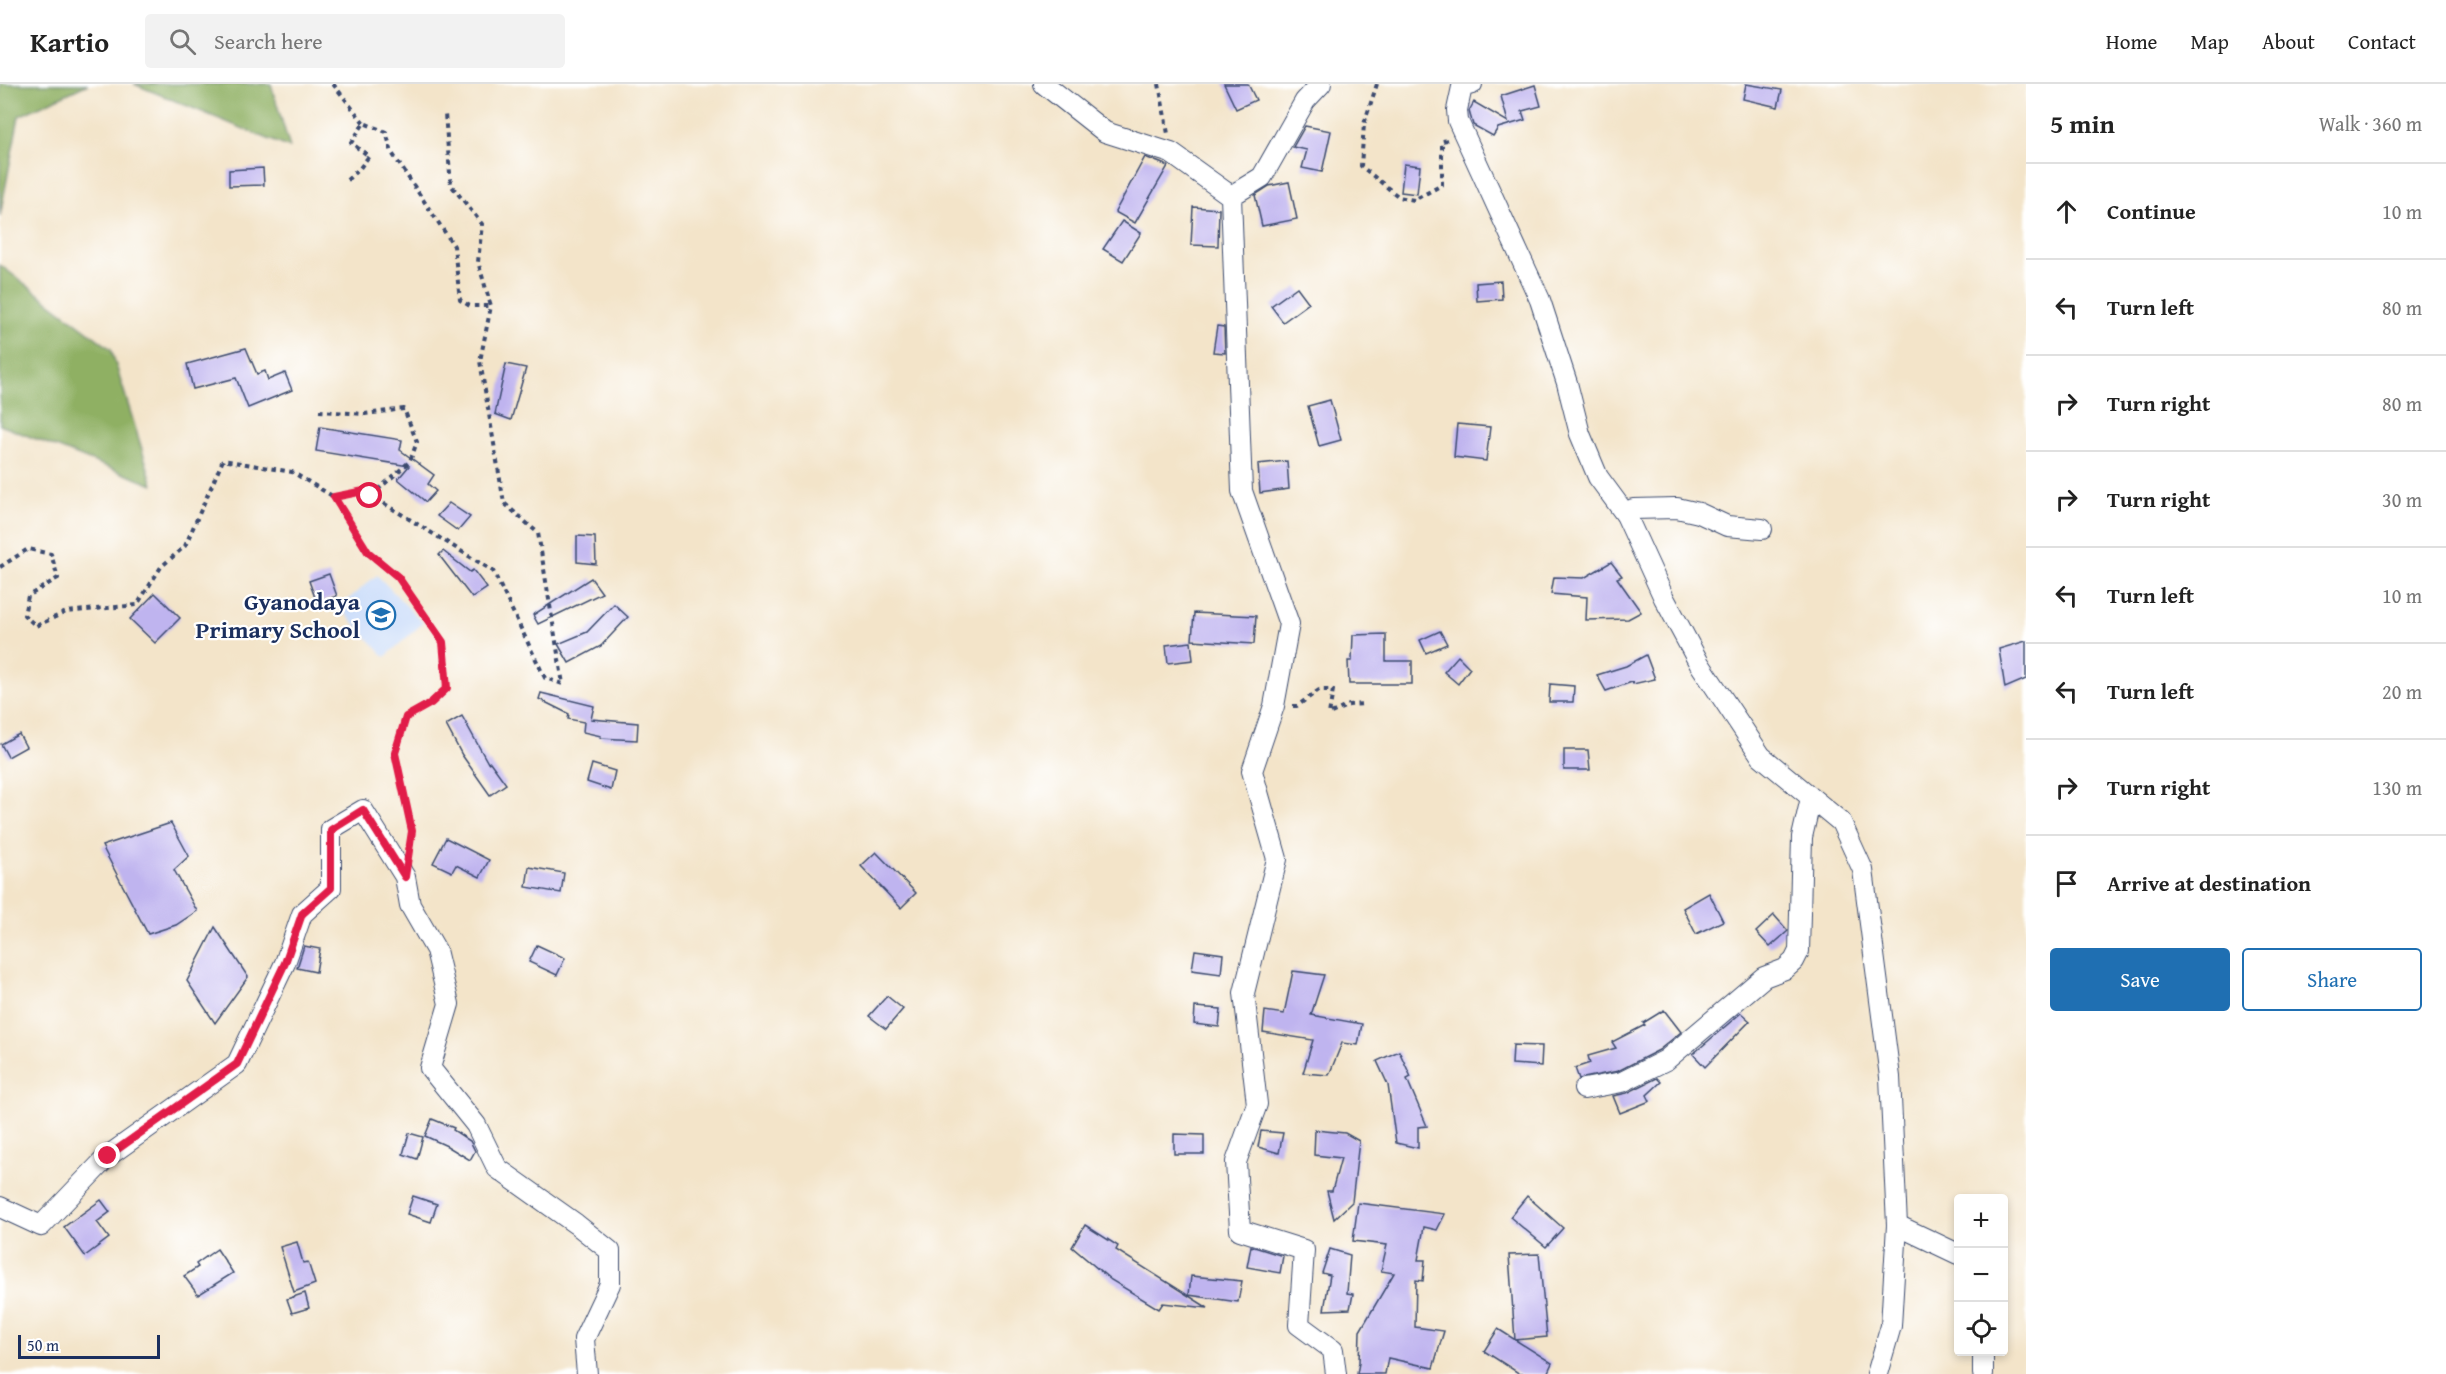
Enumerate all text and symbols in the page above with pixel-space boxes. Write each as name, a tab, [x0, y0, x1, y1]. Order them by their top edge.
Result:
search box	[145, 14, 565, 68]
text: Kartio	[30, 21, 109, 62]
icon: search	[166, 25, 199, 58]
text: Search here	[214, 25, 323, 57]
text: Home	[2106, 26, 2157, 57]
text: Map	[2190, 26, 2229, 57]
text: About	[2262, 26, 2315, 57]
text: Contact	[2348, 26, 2416, 57]
text: 5 min	[2050, 104, 2115, 143]
text: Walk · 360 m	[2319, 109, 2422, 138]
icon: ahead	[2050, 195, 2083, 228]
text: Continue	[2107, 195, 2196, 227]
text: 10 m	[2382, 197, 2422, 226]
icon: left	[2050, 291, 2083, 324]
text: Turn left	[2107, 291, 2194, 323]
text: 80 m	[2382, 293, 2422, 322]
icon: right	[2050, 387, 2083, 420]
text: Turn right	[2107, 387, 2210, 419]
text: 80 m	[2382, 389, 2422, 418]
route start	[356, 482, 382, 508]
icon: right	[2050, 483, 2083, 516]
text: Turn right	[2107, 483, 2210, 515]
text: 30 m	[2382, 485, 2422, 514]
icon: left	[2050, 579, 2083, 612]
text: Turn left	[2107, 579, 2194, 611]
text: 10 m	[2382, 581, 2422, 610]
place label: Gyanodaya Primary School	[196, 584, 361, 647]
school or university icon: Gyanodaya Primary School	[365, 599, 397, 631]
icon: left	[2050, 675, 2083, 708]
text: Turn left	[2107, 675, 2194, 707]
text: 20 m	[2382, 677, 2422, 706]
icon: right	[2050, 771, 2083, 804]
text: Turn right	[2107, 771, 2210, 803]
text: 130 m	[2372, 773, 2422, 802]
icon: arrive	[2050, 867, 2083, 900]
text: Arrive at destination	[2107, 867, 2311, 899]
button: Save	[2050, 948, 2230, 1011]
button: Share	[2242, 948, 2422, 1011]
route end	[94, 1142, 120, 1168]
map controls	[1954, 1194, 2008, 1356]
button: +	[1954, 1194, 2008, 1248]
button: −	[1954, 1248, 2008, 1302]
button: locate	[1954, 1302, 2008, 1356]
scale bar	[18, 1332, 160, 1360]
text: 50 m	[27, 1333, 59, 1357]

